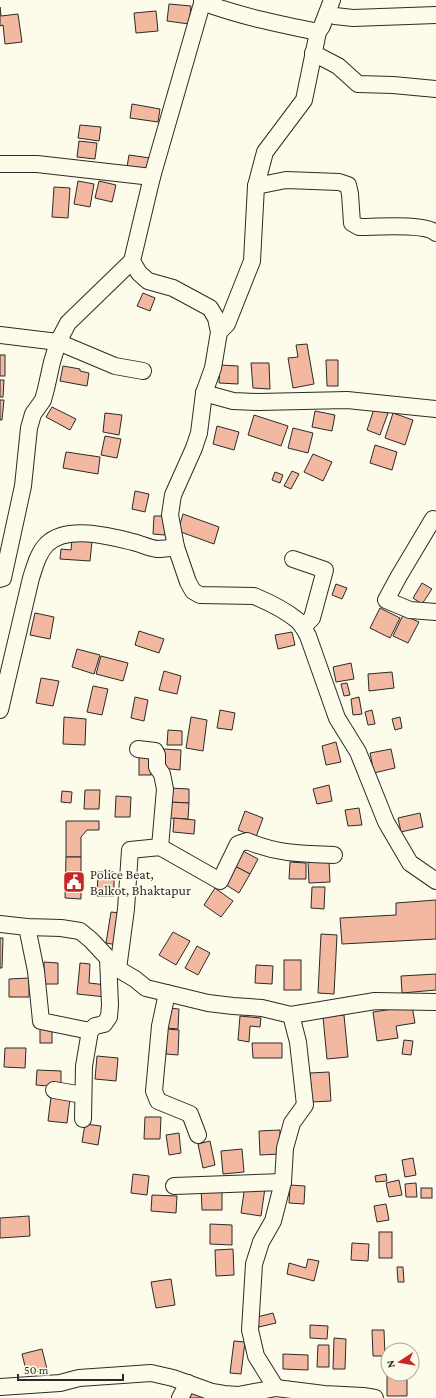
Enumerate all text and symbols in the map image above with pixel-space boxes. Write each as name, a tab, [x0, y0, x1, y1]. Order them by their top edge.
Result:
place label: Police Beat, Balkot, Bhaktapur	[90, 866, 191, 898]
public building icon: Police Beat, Balkot, Bhaktapur	[61, 869, 87, 895]
north arrow	[380, 1342, 420, 1382]
scale bar	[18, 1356, 123, 1382]
text: N	[383, 1359, 397, 1369]
text: 50 m	[24, 1363, 49, 1377]

